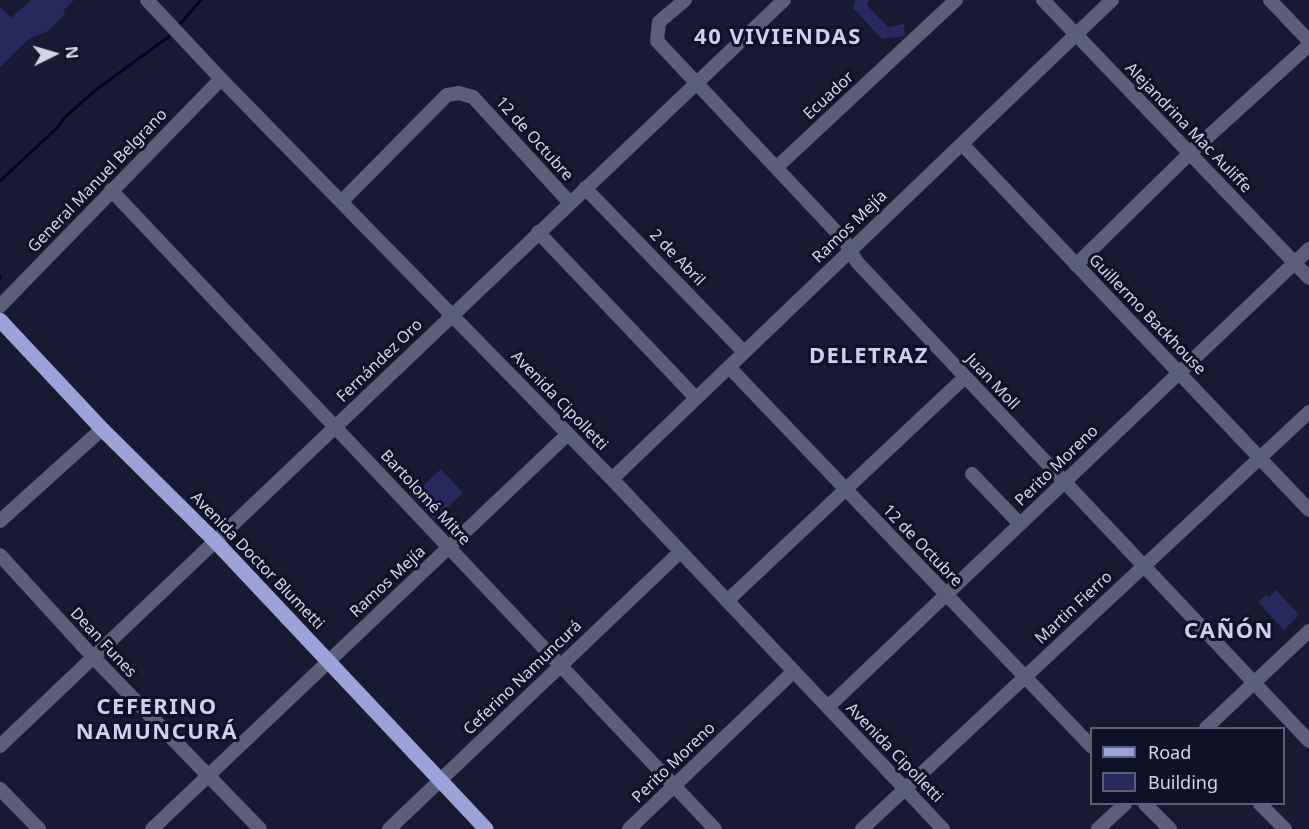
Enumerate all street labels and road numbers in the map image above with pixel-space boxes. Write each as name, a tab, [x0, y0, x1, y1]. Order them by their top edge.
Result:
street label: Alejandrina Mac Auliffe	[1121, 59, 1255, 197]
street label: Ecuador	[800, 68, 858, 124]
street label: 12 de Octubre	[491, 93, 577, 185]
street label: General Manuel Belgrano	[24, 105, 172, 257]
street label: Ramos Mejía	[809, 187, 891, 267]
street label: 2 de Abril	[645, 226, 709, 290]
street label: Guillermo Backhouse	[1084, 251, 1210, 379]
street label: Fernández Oro	[333, 315, 427, 407]
street label: Avenida Cipolletti	[507, 347, 611, 455]
street label: Juan Moll	[961, 350, 1023, 414]
street label: Perito Moreno	[1011, 422, 1103, 510]
street label: Bartolomé Mitre	[376, 446, 474, 550]
street label: Avenida Doctor Blumetti	[186, 488, 328, 634]
street label: 12 de Octubre	[878, 501, 966, 591]
street label: Ramos Mejía	[346, 542, 430, 622]
street label: Martin Fierro	[1032, 568, 1116, 648]
street label: Dean Funes	[66, 604, 140, 682]
street label: Ceferino Namuncurá	[460, 617, 586, 739]
street label: Avenida Cipolletti	[842, 699, 946, 807]
street label: Perito Moreno	[628, 719, 720, 807]

